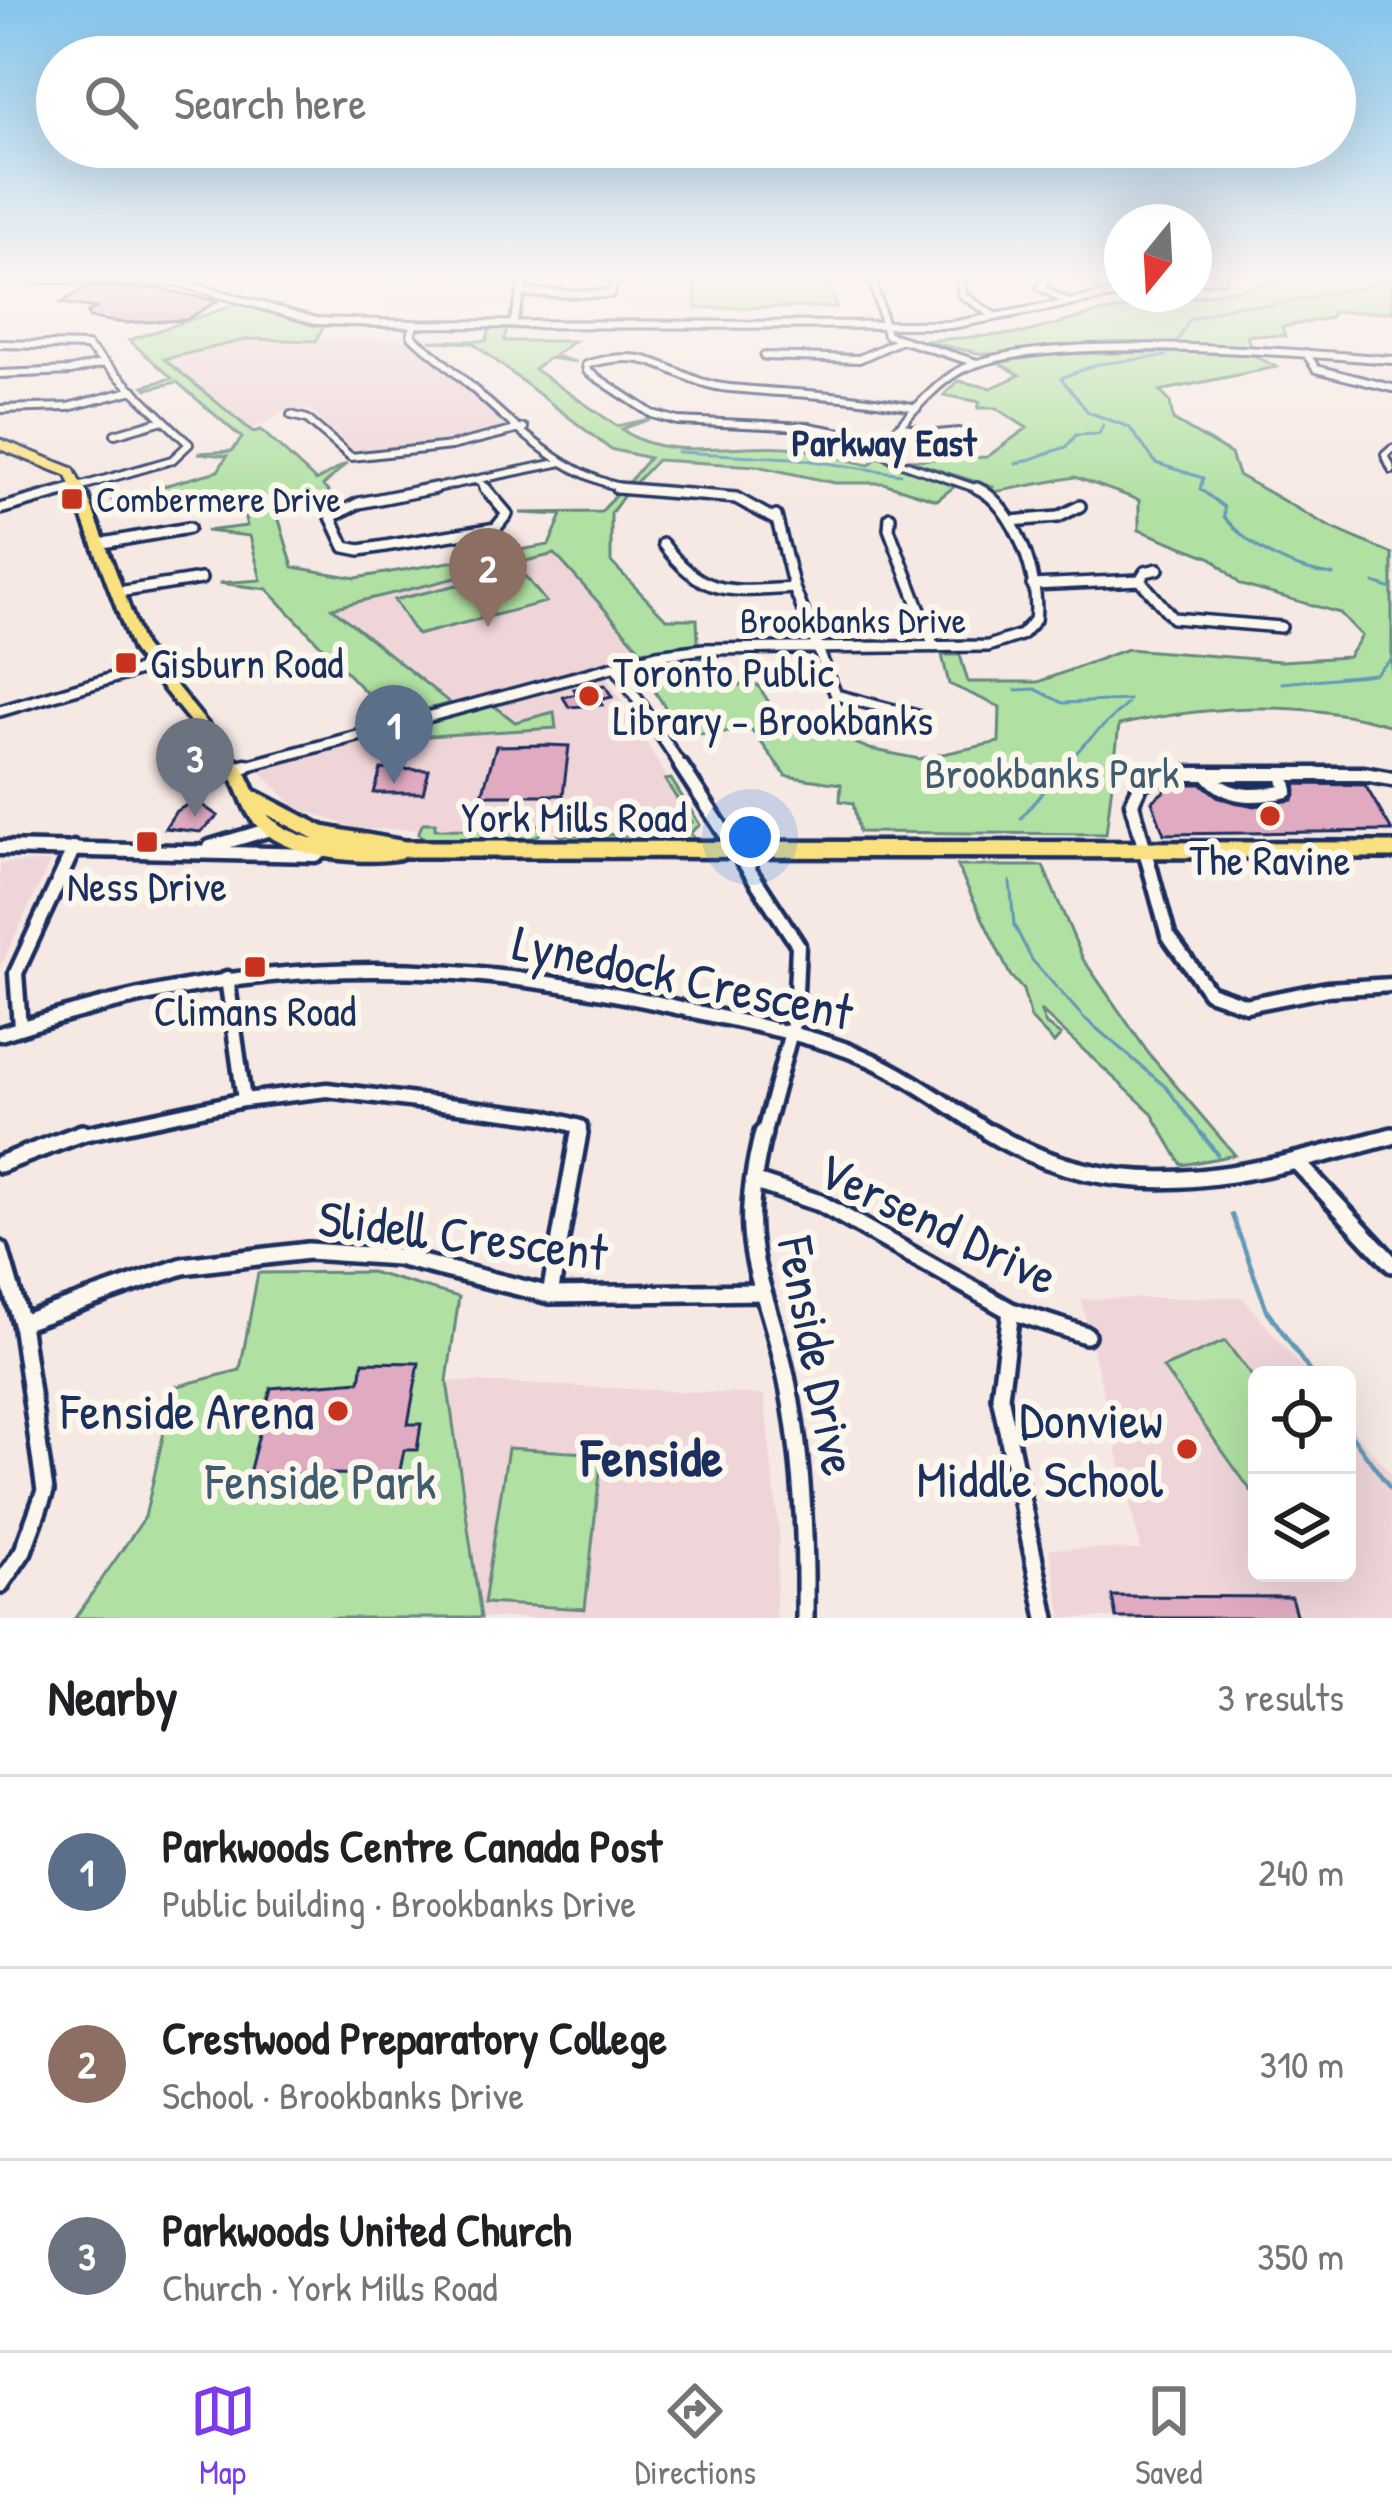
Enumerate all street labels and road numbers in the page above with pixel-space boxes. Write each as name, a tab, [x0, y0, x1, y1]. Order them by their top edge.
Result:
street label: Brookbanks Drive	[740, 595, 966, 644]
street label: York Mills Road	[461, 788, 687, 845]
street label: Lynedock Crescent	[507, 907, 861, 1046]
street label: Versend Drive	[807, 1135, 1070, 1310]
street label: Slidell Crescent	[315, 1183, 613, 1287]
street label: Fenside Drive	[761, 1230, 875, 1481]

